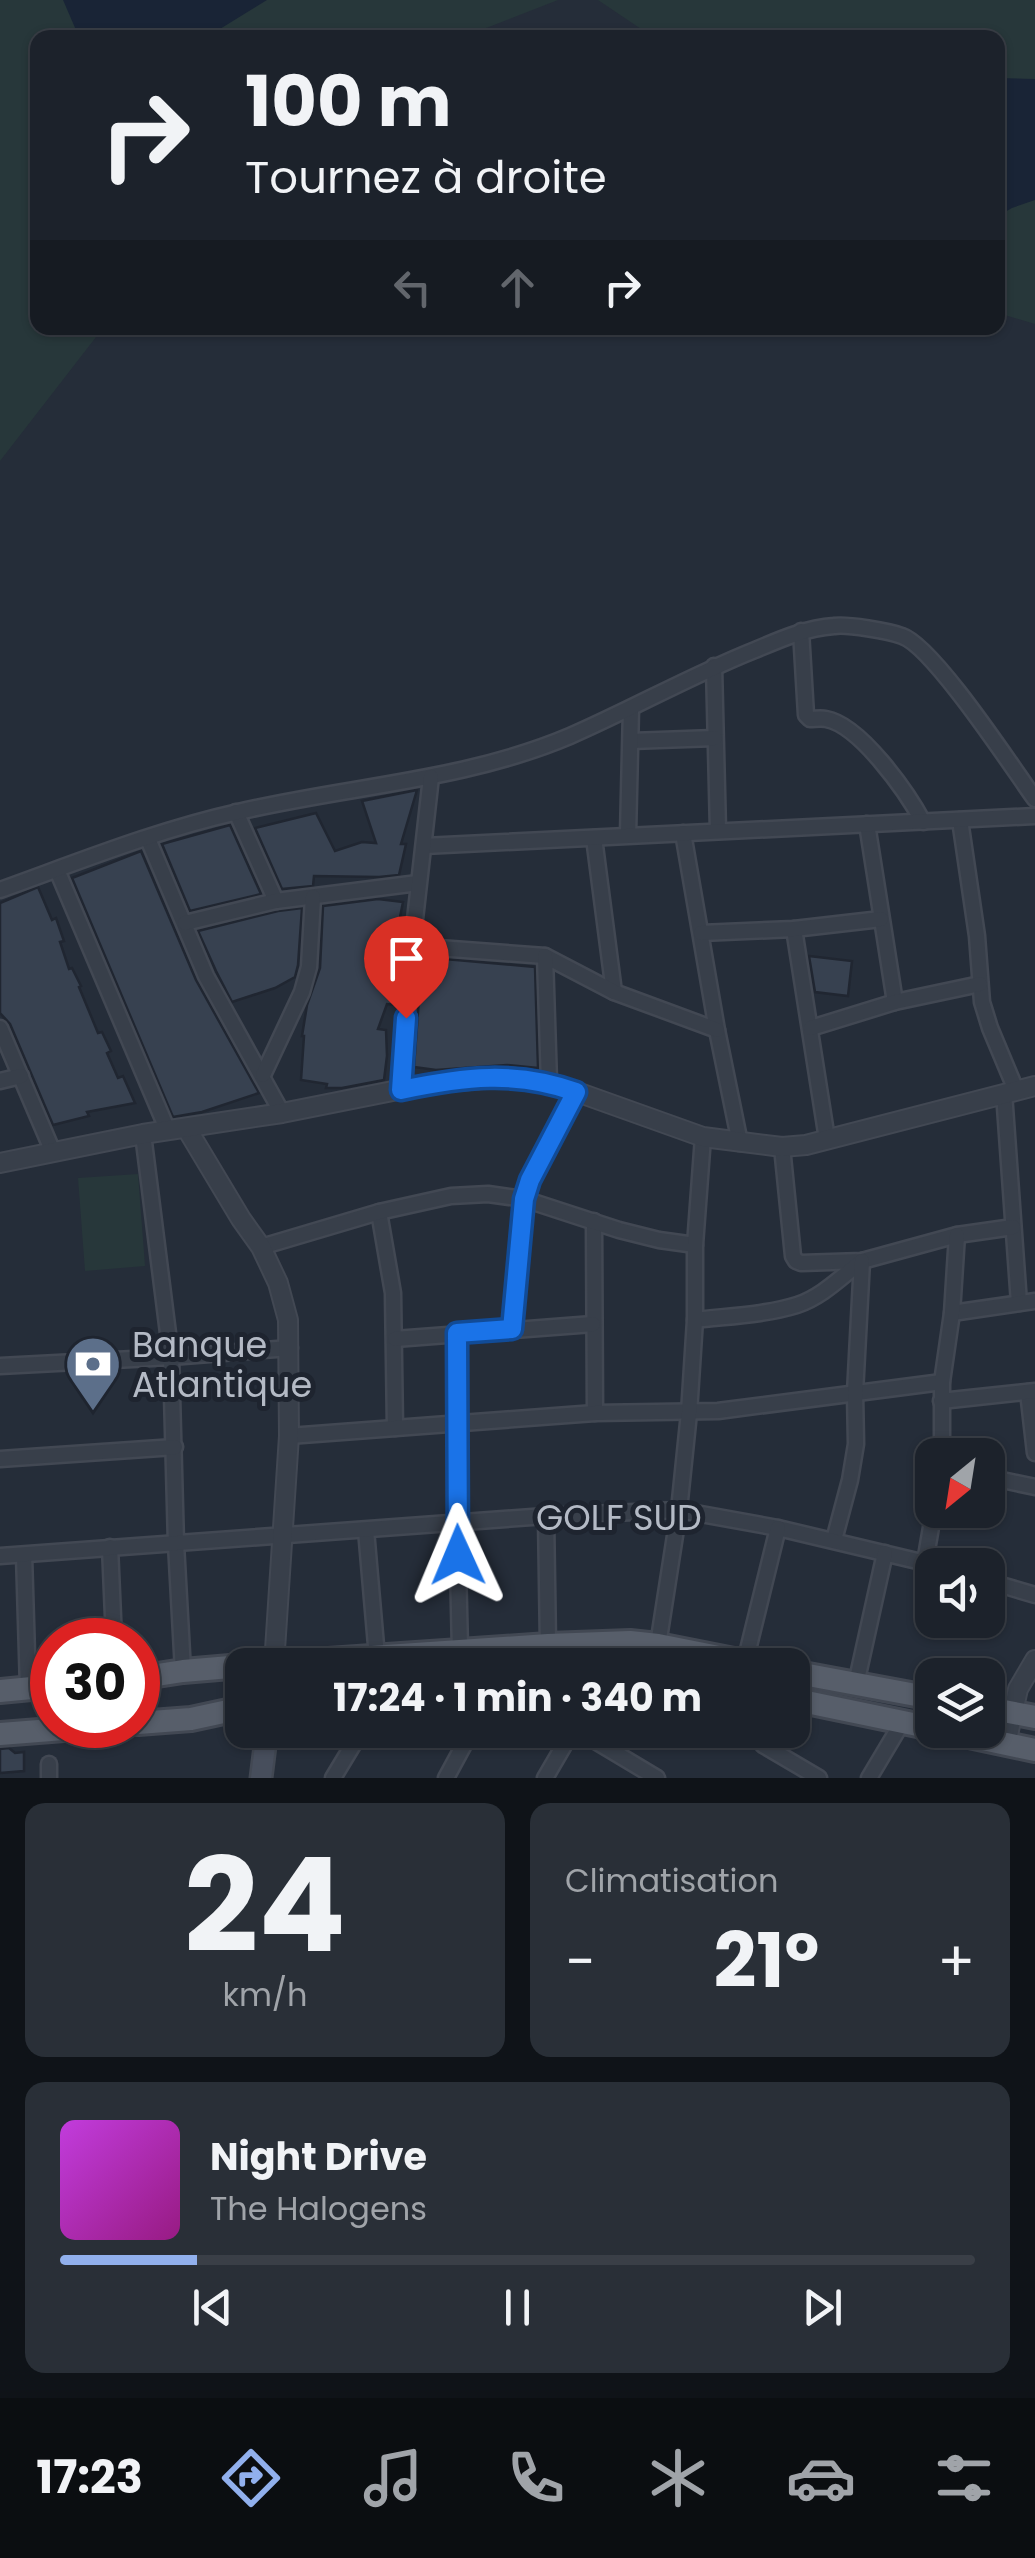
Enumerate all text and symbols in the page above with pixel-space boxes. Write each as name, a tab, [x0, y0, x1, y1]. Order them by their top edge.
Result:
text: 100 m	[245, 52, 452, 151]
icon: right	[80, 70, 210, 200]
text: Tournez à droite	[245, 146, 607, 209]
icon: left	[385, 260, 440, 315]
icon: ahead	[490, 260, 545, 315]
icon: right	[595, 260, 650, 315]
pin	[364, 916, 449, 1019]
icon: arrive	[379, 931, 434, 986]
place label: Banque Atlantique	[132, 1320, 312, 1409]
bank icon: Banque Atlantique	[63, 1334, 123, 1413]
north arrow	[915, 1438, 1005, 1528]
map controls	[915, 1438, 1005, 1748]
street label: GOLF SUD	[536, 1493, 702, 1542]
position arrow	[406, 1503, 510, 1607]
button: sound	[915, 1548, 1005, 1638]
speed limit sign: 30	[30, 1618, 160, 1748]
button: layers	[915, 1658, 1005, 1748]
text: 17:24 · 1 min · 340 m	[333, 1671, 702, 1724]
text: 24	[184, 1814, 346, 1997]
text: Climatisation	[565, 1858, 778, 1903]
text: 21°	[713, 1908, 819, 2013]
text: −	[565, 1923, 595, 2000]
text: +	[937, 1923, 975, 2000]
text: km/h	[222, 1972, 308, 2017]
text: Night Drive	[210, 2130, 427, 2183]
text: The Halogens	[210, 2186, 427, 2231]
icon: previous	[185, 2280, 240, 2335]
icon: pause	[490, 2280, 545, 2335]
icon: next	[795, 2280, 850, 2335]
icon: directions	[216, 2443, 286, 2513]
icon: music	[358, 2443, 428, 2513]
icon: phone	[501, 2443, 571, 2513]
icon: climate	[643, 2443, 713, 2513]
icon: car	[786, 2443, 856, 2513]
icon: filters	[929, 2443, 999, 2513]
text: 17:23	[36, 2446, 143, 2509]

